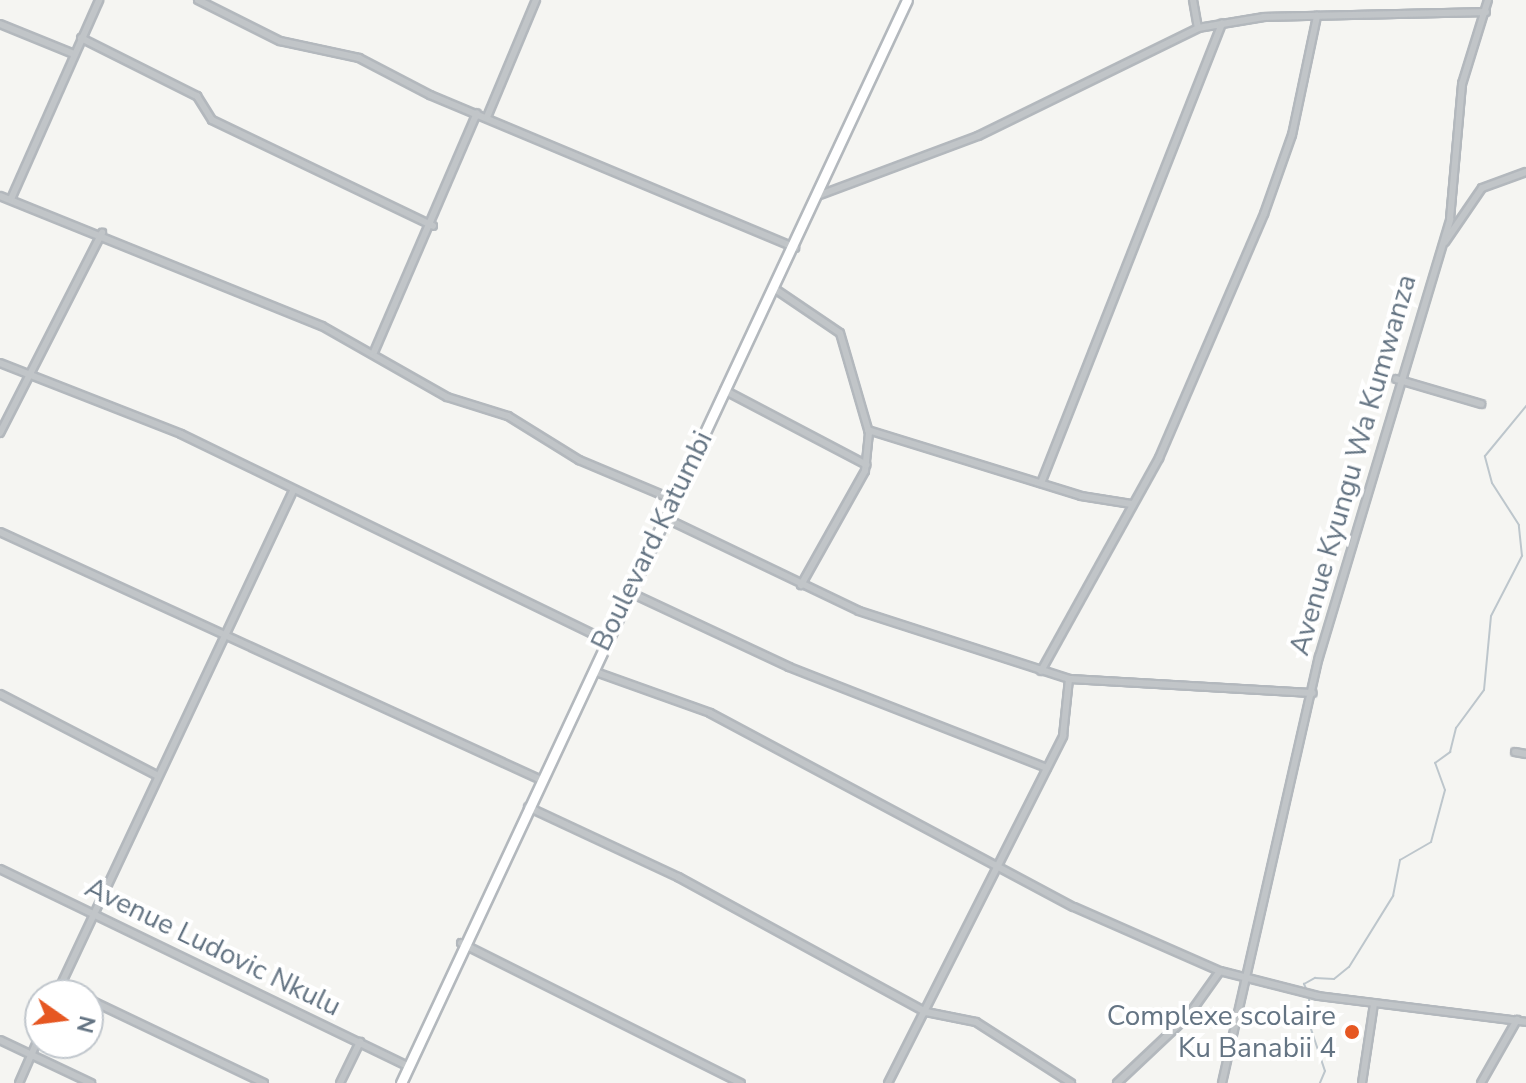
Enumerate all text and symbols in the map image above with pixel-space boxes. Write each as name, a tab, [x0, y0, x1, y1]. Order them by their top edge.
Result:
street label: Avenue Kyungu Wa Kumwanza	[1283, 271, 1423, 659]
street label: Boulevard Katumbi	[584, 426, 720, 656]
street label: Avenue Ludovic Nkulu	[80, 870, 346, 1024]
north arrow	[24, 979, 104, 1059]
place label: Complexe scolaire Ku Banabii 4	[1107, 999, 1336, 1065]
marker: Complexe scolaire Ku Banabii 4	[1343, 1023, 1361, 1041]

